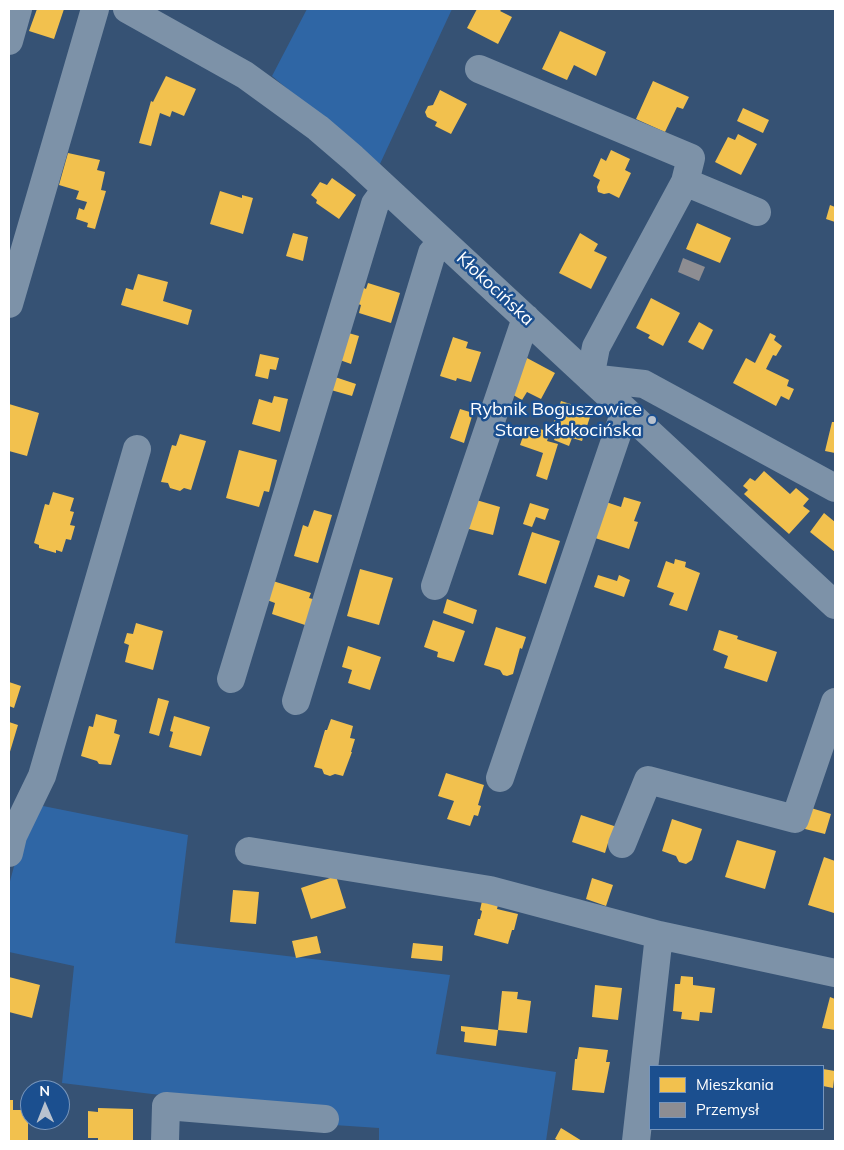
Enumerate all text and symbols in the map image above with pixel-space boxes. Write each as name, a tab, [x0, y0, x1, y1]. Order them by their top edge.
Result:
street label: Kłokocińska	[452, 248, 538, 330]
place label: Rybnik Boguszowice Stare Kłokocińska	[470, 399, 642, 442]
marker: Rybnik Boguszowice Stare Kłokocińska	[646, 414, 658, 426]
legend	[649, 1065, 824, 1130]
text: Mieszkania	[696, 1075, 774, 1094]
north arrow	[20, 1080, 70, 1130]
text: N	[39, 1082, 50, 1100]
text: Przemysł	[696, 1100, 759, 1119]

